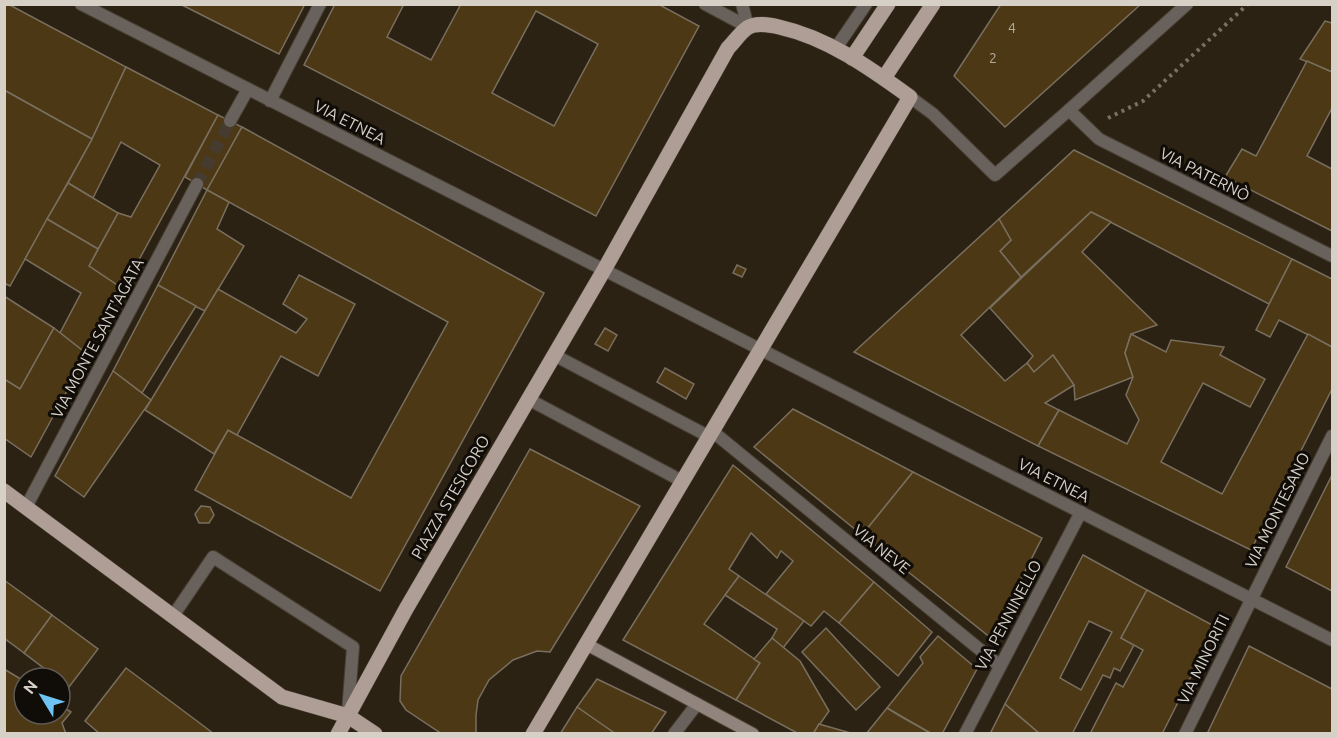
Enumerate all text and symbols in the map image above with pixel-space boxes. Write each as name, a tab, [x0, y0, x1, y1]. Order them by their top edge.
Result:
house number: 4	[1008, 20, 1016, 36]
house number: 2	[989, 50, 997, 66]
street label: VIA ETNEA	[312, 96, 389, 148]
street label: VIA PATERNÒ	[1157, 143, 1253, 204]
street label: VIA MONTE SANT'AGATA	[47, 255, 147, 421]
street label: PIAZZA STESICORO	[407, 432, 493, 562]
street label: VIA MONTESANO	[1241, 449, 1313, 571]
street label: VIA ETNEA	[1016, 454, 1093, 506]
street label: VIA NEVE	[850, 521, 914, 577]
street label: VIA PENNINELLO	[971, 557, 1045, 673]
street label: VIA MINORITI	[1174, 611, 1232, 707]
north arrow	[12, 666, 72, 726]
text: N	[19, 677, 41, 697]

